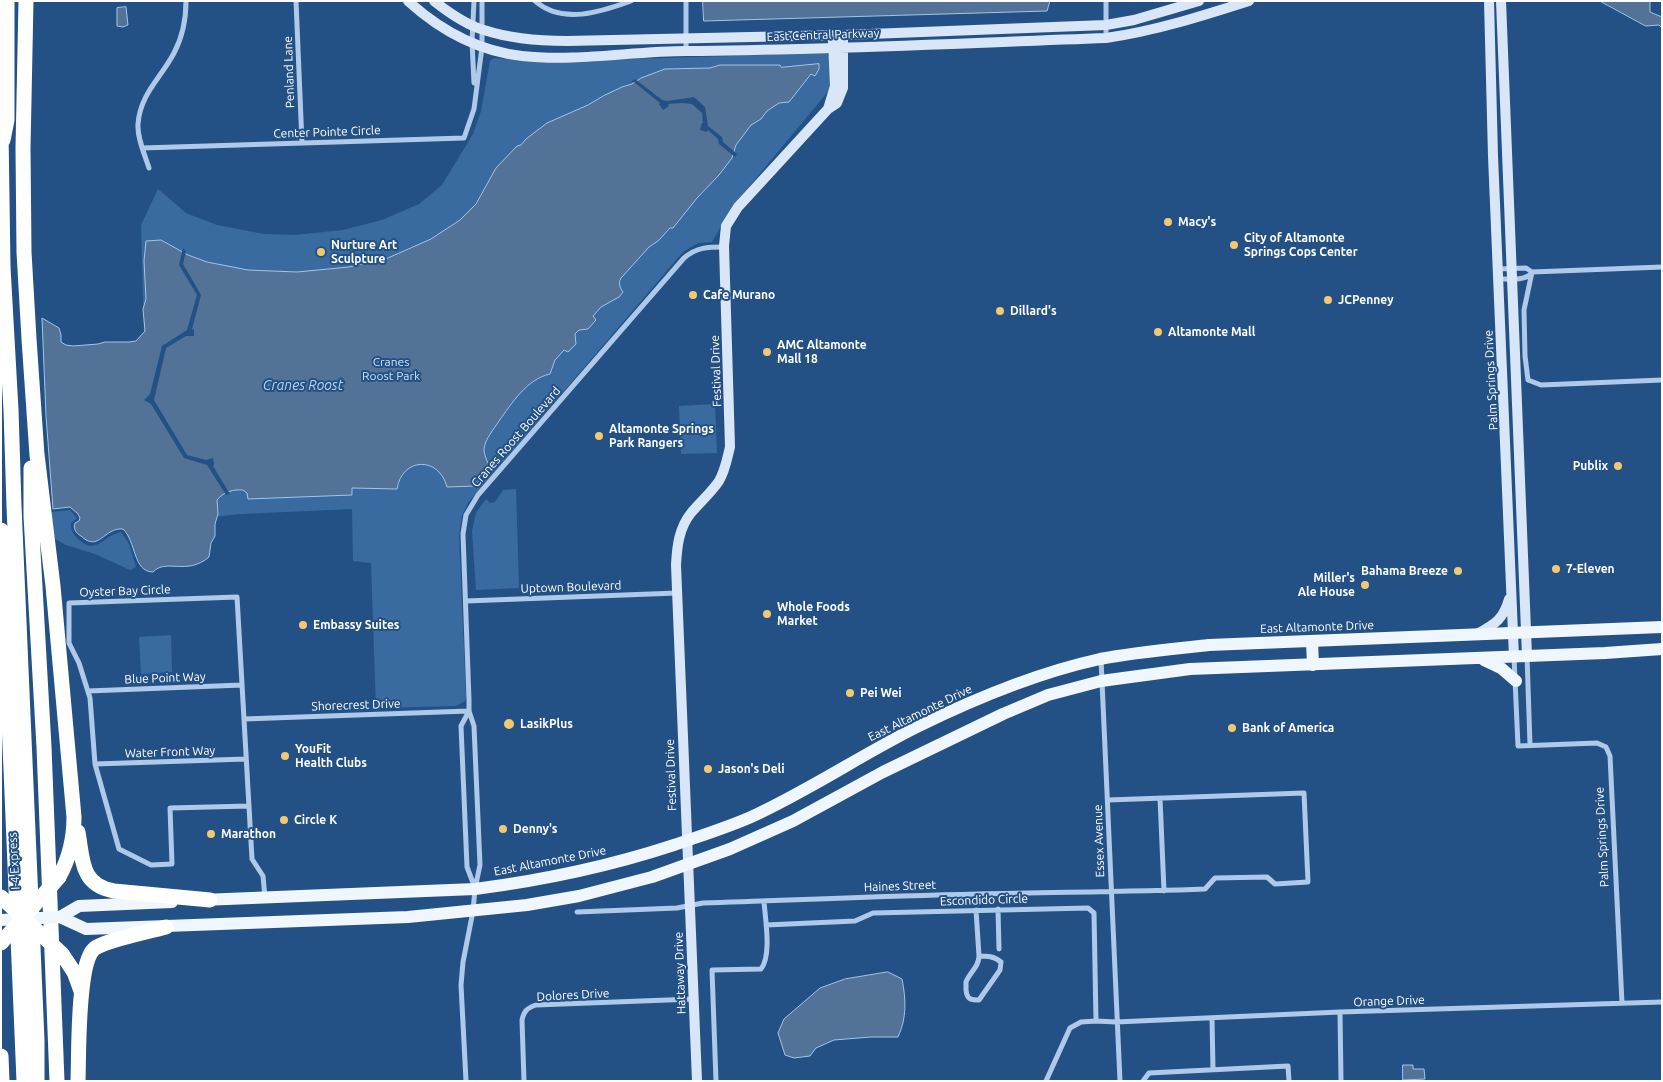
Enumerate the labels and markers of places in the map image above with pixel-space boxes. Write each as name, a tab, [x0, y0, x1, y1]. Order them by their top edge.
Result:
place label: Macy's	[1178, 215, 1216, 229]
marker: Macy's	[1162, 216, 1174, 228]
place label: City of Altamonte Springs Cops Center	[1244, 231, 1358, 259]
place label: Nurture Art Sculpture	[331, 238, 397, 266]
marker: City of Altamonte Springs Cops Center	[1228, 239, 1240, 251]
marker: Nurture Art Sculpture	[315, 246, 327, 258]
place label: Cafe Murano	[703, 288, 775, 302]
marker: Cafe Murano	[687, 289, 699, 301]
place label: JCPenney	[1338, 293, 1394, 307]
marker: JCPenney	[1322, 294, 1334, 306]
place label: Dillard's	[1010, 304, 1057, 318]
marker: Dillard's	[994, 305, 1006, 317]
place label: Altamonte Mall	[1168, 325, 1255, 339]
marker: Altamonte Mall	[1152, 326, 1164, 338]
place label: AMC Altamonte Mall 18	[777, 338, 867, 366]
marker: AMC Altamonte Mall 18	[761, 346, 773, 358]
place label: Altamonte Springs Park Rangers	[609, 422, 714, 450]
marker: Altamonte Springs Park Rangers	[593, 430, 605, 442]
place label: Publix	[1573, 459, 1608, 473]
marker: Publix	[1612, 460, 1624, 472]
place label: 7-Eleven	[1566, 562, 1615, 576]
marker: 7-Eleven	[1550, 563, 1562, 575]
place label: Bahama Breeze	[1361, 564, 1448, 578]
marker: Bahama Breeze	[1452, 565, 1464, 577]
place label: Miller's Ale House	[1298, 571, 1355, 599]
marker: Miller's Ale House	[1359, 579, 1371, 591]
place label: Whole Foods Market	[777, 600, 850, 628]
marker: Whole Foods Market	[761, 608, 773, 620]
place label: Embassy Suites	[313, 618, 399, 632]
marker: Embassy Suites	[297, 619, 309, 631]
place label: Pei Wei	[860, 686, 902, 700]
marker: Pei Wei	[844, 687, 856, 699]
marker: LasikPlus	[502, 717, 516, 731]
place label: LasikPlus	[520, 717, 573, 731]
place label: Bank of America	[1242, 721, 1334, 735]
marker: Bank of America	[1226, 722, 1238, 734]
place label: YouFit Health Clubs	[295, 742, 367, 770]
marker: YouFit Health Clubs	[279, 750, 291, 762]
place label: Jason's Deli	[718, 762, 785, 776]
marker: Jason's Deli	[702, 763, 714, 775]
place label: Circle K	[294, 813, 337, 827]
marker: Circle K	[278, 814, 290, 826]
place label: Denny's	[513, 822, 558, 836]
marker: Denny's	[497, 823, 509, 835]
place label: Marathon	[221, 827, 276, 841]
marker: Marathon	[205, 828, 217, 840]

